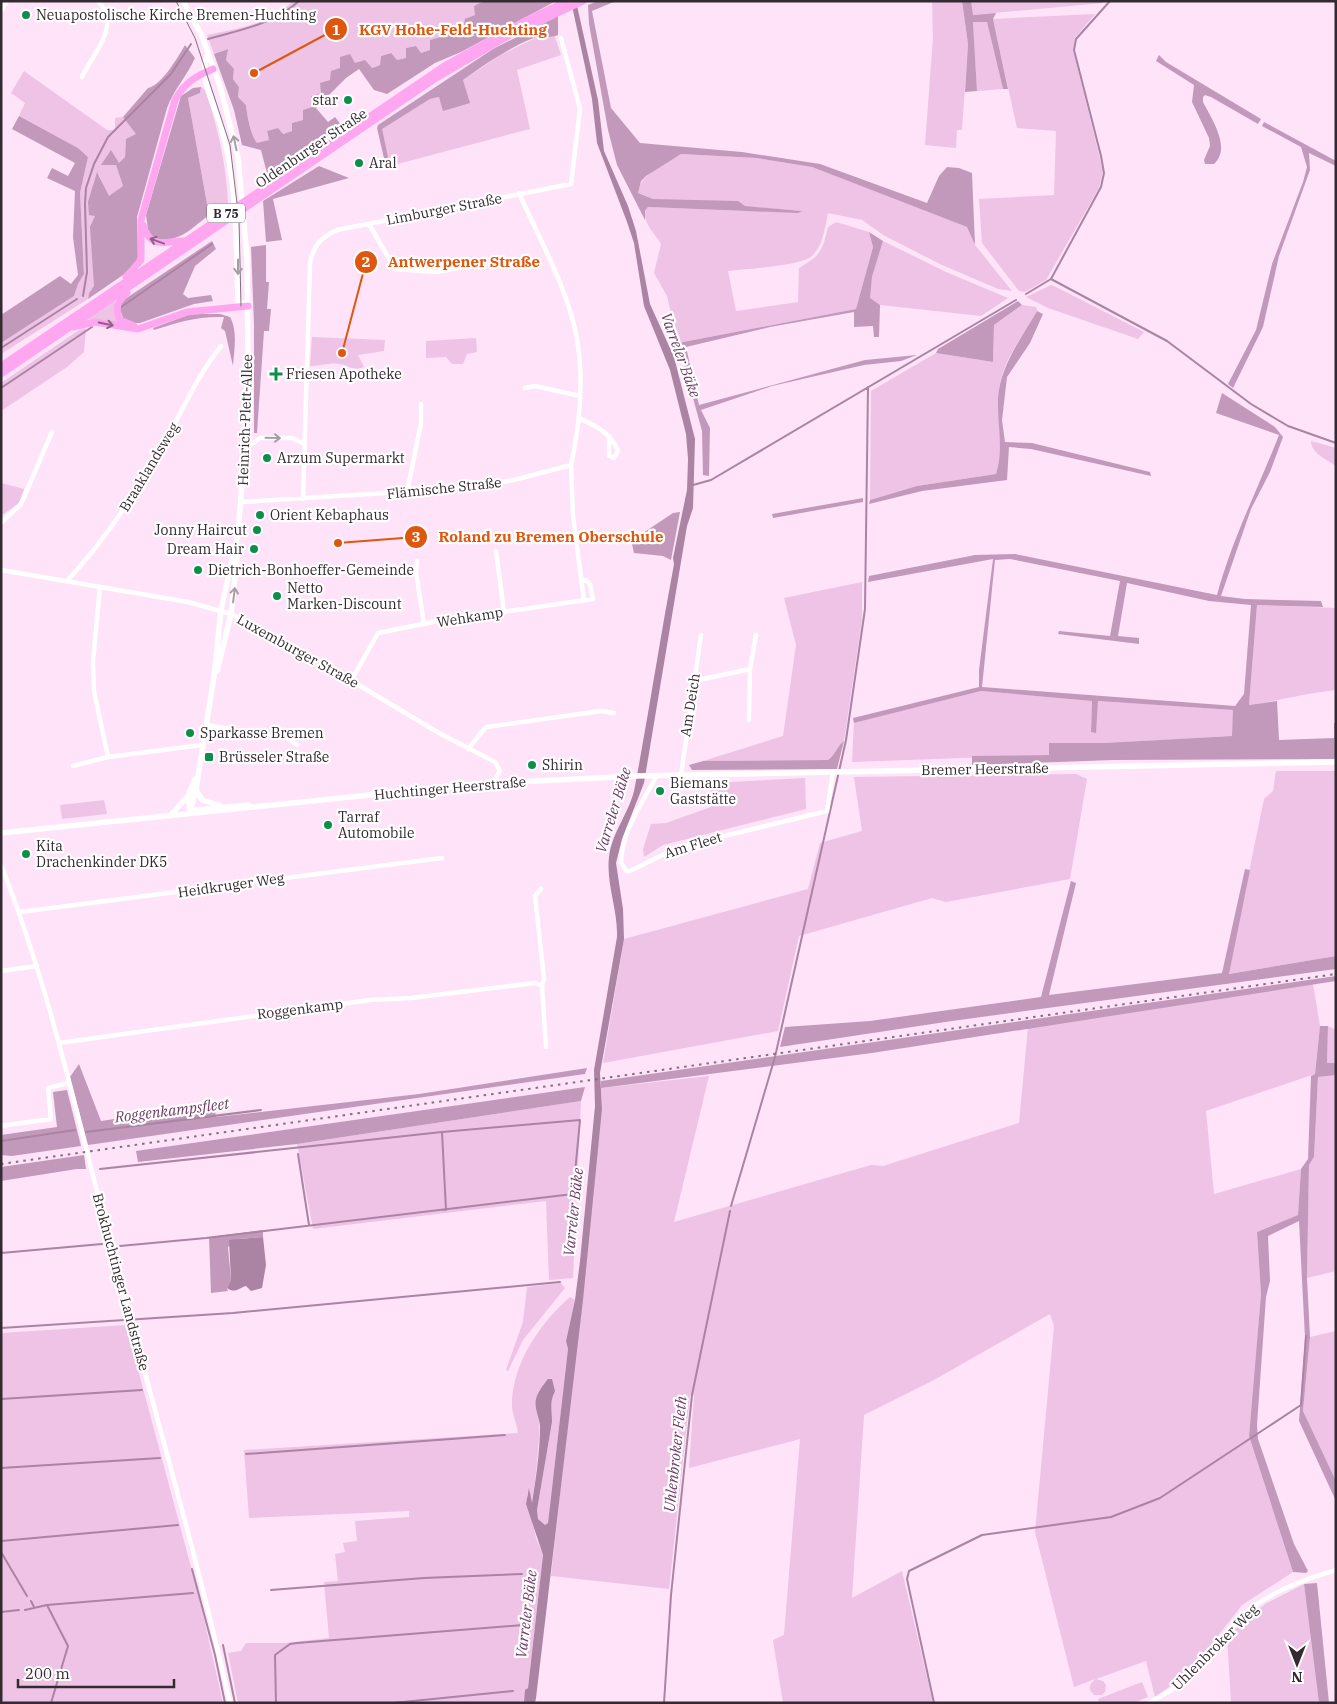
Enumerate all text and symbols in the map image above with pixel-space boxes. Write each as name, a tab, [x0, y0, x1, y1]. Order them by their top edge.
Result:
place label: Neuapostolische Kirche Bremen-Huchting	[36, 6, 317, 24]
marker: Neuapostolische Kirche Bremen-Huchting	[20, 9, 32, 21]
callout: KGV Hohe-Feld-Huchting	[324, 14, 557, 44]
text: 1	[331, 20, 341, 39]
text: KGV Hohe-Feld-Huchting	[359, 20, 547, 39]
place label: star	[312, 91, 339, 109]
marker: star	[342, 94, 354, 106]
street label: Oldenburger Straße	[252, 104, 370, 192]
one-way arrow	[230, 136, 240, 152]
place label: Aral	[369, 154, 397, 172]
marker: Aral	[353, 157, 365, 169]
street label: Limburger Straße	[385, 189, 503, 229]
road number: B 75	[207, 204, 245, 222]
one-way arrow	[150, 236, 165, 245]
callout: Antwerpener Straße	[353, 247, 550, 277]
text: 2	[361, 252, 371, 271]
text: Antwerpener Straße	[388, 252, 540, 271]
one-way arrow	[233, 258, 243, 275]
water label: Varreler Bäke	[657, 310, 705, 400]
one-way arrow	[97, 320, 113, 329]
street label: Heinrich-Plett-Allee	[234, 354, 256, 486]
place label: Friesen Apotheke	[286, 365, 402, 383]
marker: Friesen Apotheke	[270, 368, 282, 380]
street label: Braaklandsweg	[115, 419, 183, 515]
one-way arrow	[265, 433, 281, 443]
place label: Arzum Supermarkt	[277, 449, 405, 467]
marker: Arzum Supermarkt	[261, 452, 273, 464]
street label: Flämische Straße	[386, 473, 502, 503]
place label: Orient Kebaphaus	[270, 506, 389, 524]
marker: Orient Kebaphaus	[254, 509, 266, 521]
place label: Jonny Haircut	[154, 521, 247, 539]
callout: Roland zu Bremen Oberschule	[403, 522, 673, 552]
marker: Jonny Haircut	[251, 524, 263, 536]
text: 3	[411, 527, 421, 546]
text: Roland zu Bremen Oberschule	[439, 527, 663, 546]
place label: Dream Hair	[167, 540, 245, 558]
marker: Dream Hair	[248, 543, 260, 555]
place label: Dietrich-Bonhoeffer-Gemeinde	[208, 561, 414, 579]
marker: Dietrich-Bonhoeffer-Gemeinde	[192, 564, 204, 576]
place label: Netto Marken-Discount	[287, 579, 402, 613]
one-way arrow	[229, 588, 239, 604]
marker: Netto Marken-Discount	[271, 590, 283, 602]
street label: Wehkamp	[436, 603, 504, 631]
street label: Luxemburger Straße	[234, 610, 362, 692]
street label: Am Deich	[676, 672, 704, 738]
place label: Sparkasse Bremen	[200, 724, 324, 742]
marker: Sparkasse Bremen	[184, 727, 196, 739]
place label: Brüsseler Straße	[219, 748, 329, 766]
marker: Brüsseler Straße	[203, 751, 215, 763]
place label: Shirin	[542, 756, 583, 774]
marker: Shirin	[526, 759, 538, 771]
street label: Bremer Heerstraße	[921, 759, 1049, 779]
water label: Varreler Bäke	[591, 764, 635, 855]
street label: Huchtinger Heerstraße	[373, 772, 527, 804]
place label: Biemans Gaststätte	[670, 774, 736, 808]
marker: Biemans Gaststätte	[654, 785, 666, 797]
place label: Tarraf Automobile	[338, 808, 415, 842]
marker: Tarraf Automobile	[322, 819, 334, 831]
street label: Am Fleet	[662, 828, 724, 862]
place label: Kita Drachenkinder DK5	[36, 837, 167, 871]
marker: Kita Drachenkinder DK5	[20, 848, 32, 860]
street label: Heidkruger Weg	[177, 869, 286, 901]
street label: Roggenkamp	[256, 995, 344, 1023]
water label: Roggenkampsfleet	[113, 1093, 231, 1127]
water label: Varreler Bäke	[559, 1167, 587, 1257]
street label: Brokhuchtinger Landstraße	[89, 1191, 153, 1373]
water label: Uhlenbroker Fleth	[659, 1394, 691, 1513]
water label: Varreler Bäke	[511, 1568, 541, 1659]
street label: Uhlenbroker Weg	[1168, 1600, 1262, 1694]
north arrow	[1272, 1639, 1322, 1689]
scale bar	[18, 1656, 174, 1688]
text: 200 m	[25, 1664, 70, 1683]
text: N	[1291, 1668, 1303, 1686]

